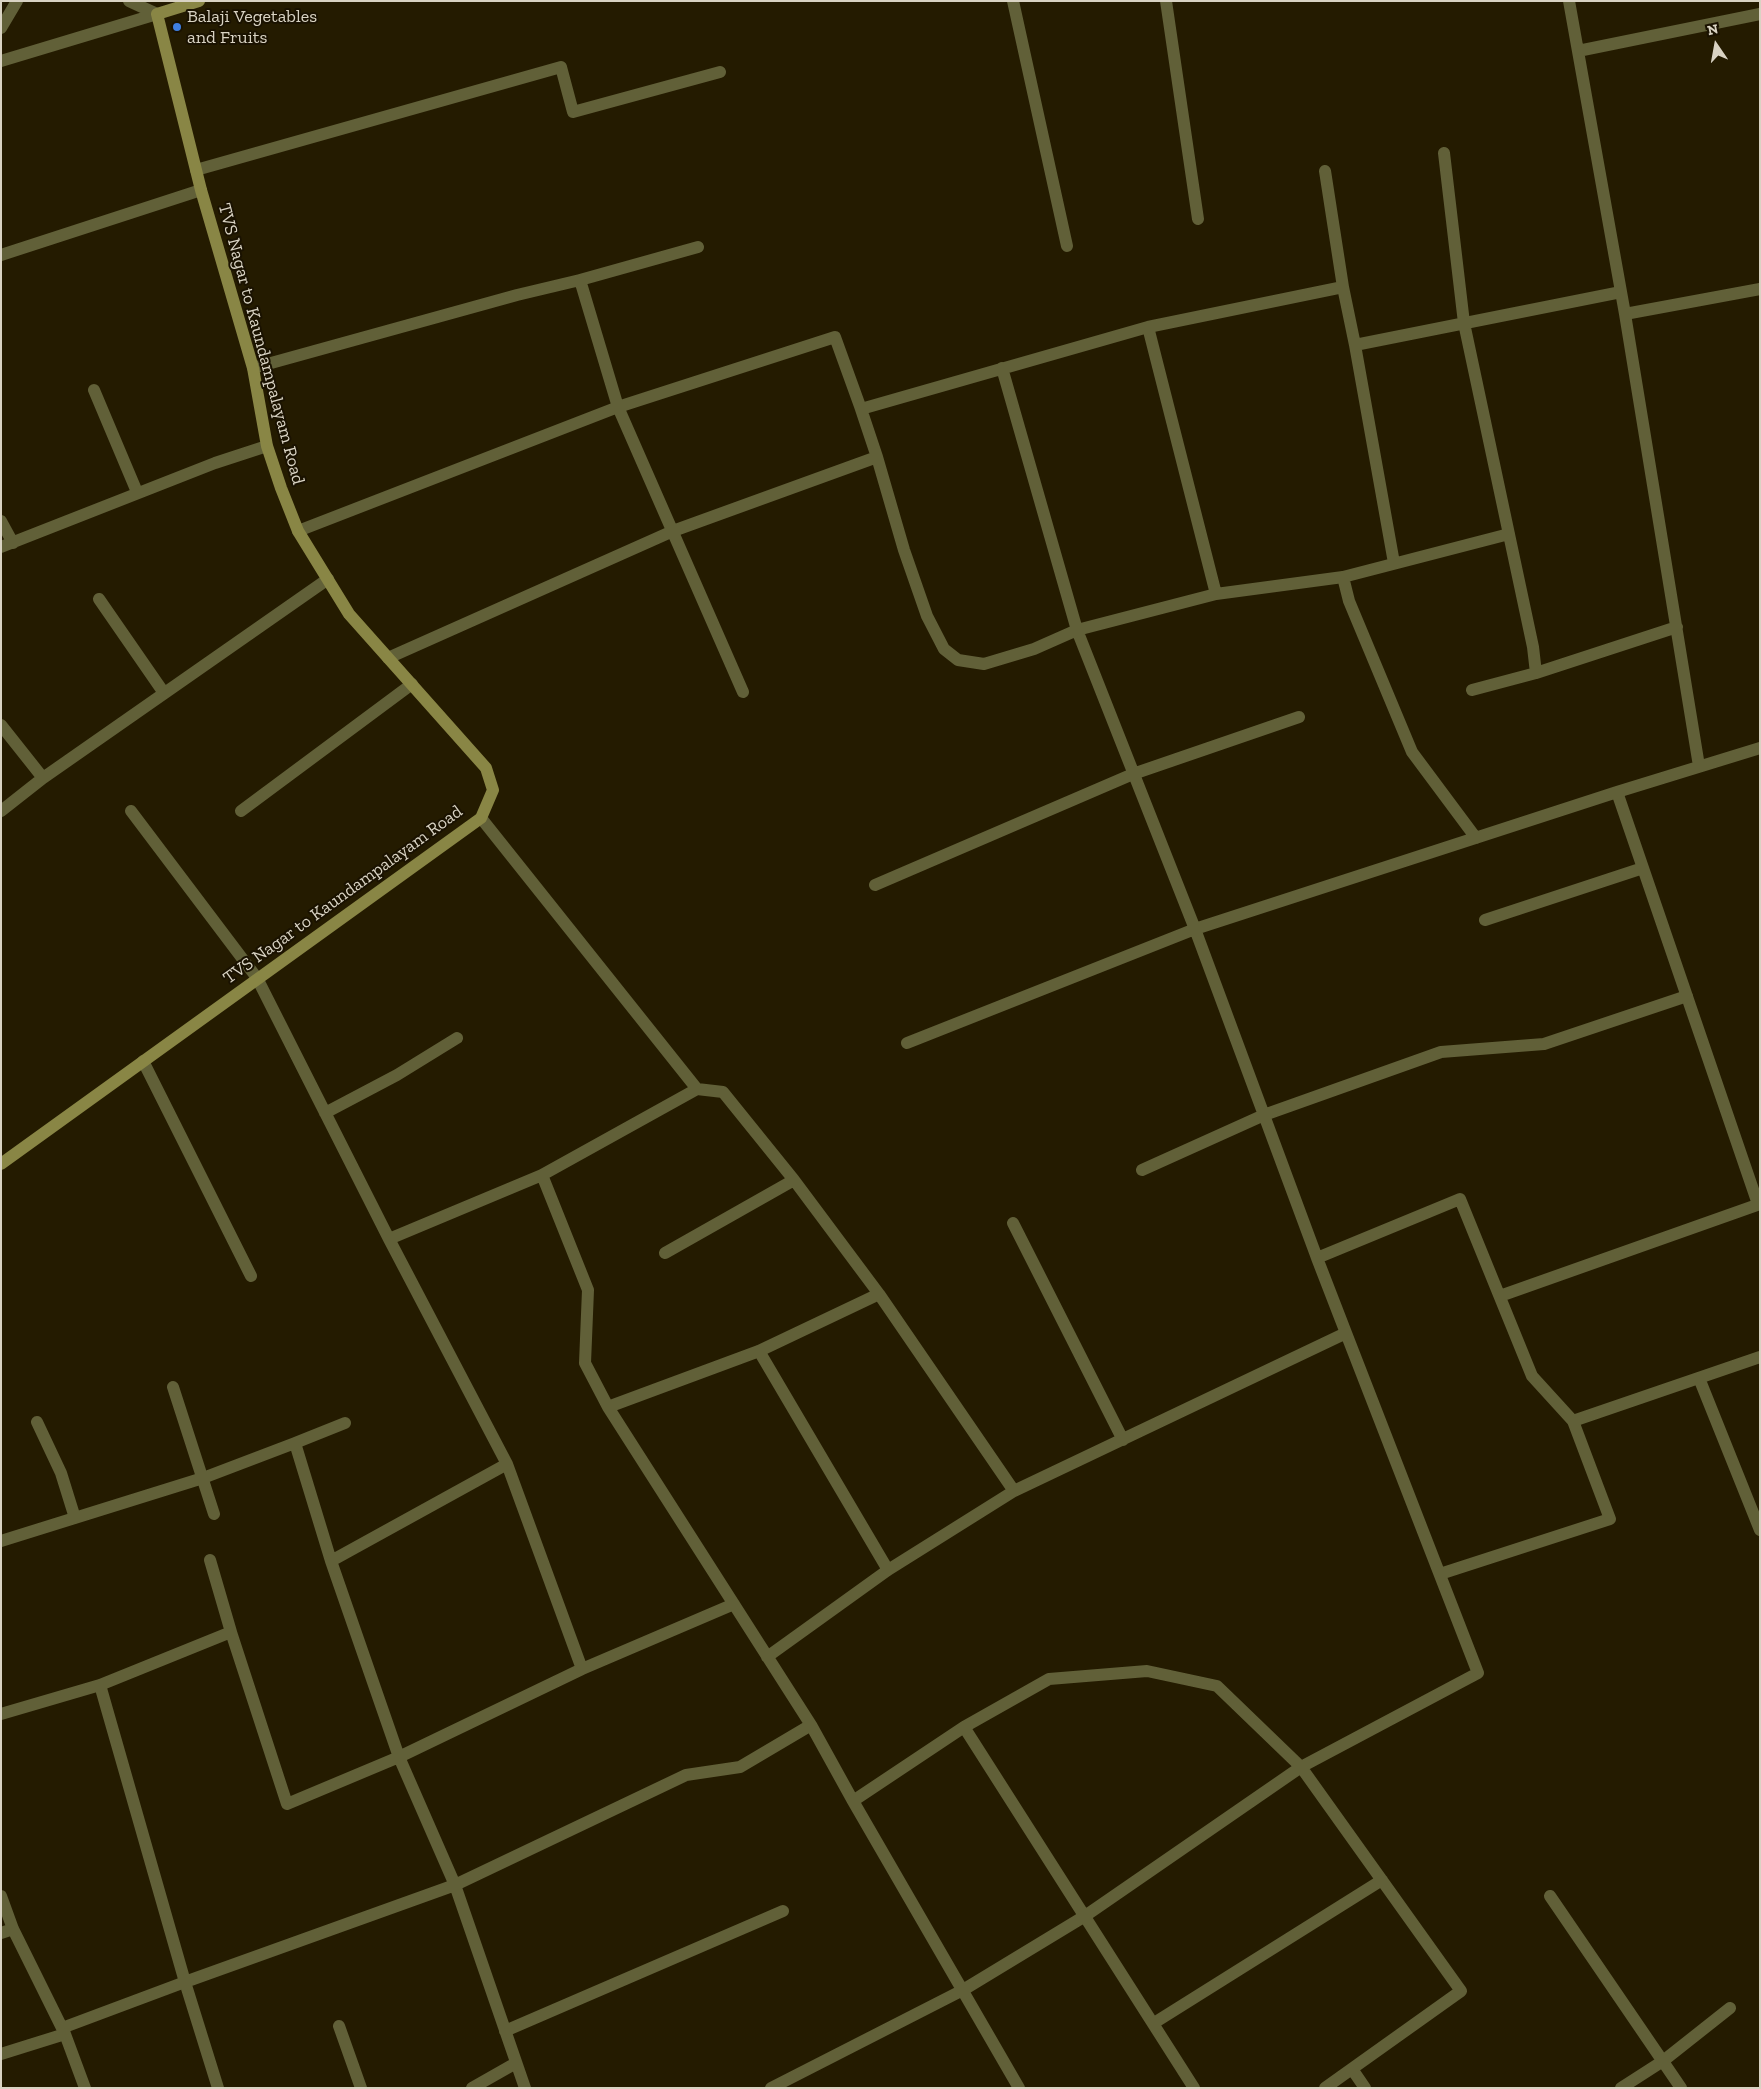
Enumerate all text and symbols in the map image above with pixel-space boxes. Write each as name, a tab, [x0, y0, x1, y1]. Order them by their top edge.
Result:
place label: Balaji Vegetables and Fruits	[187, 6, 317, 48]
north arrow	[1691, 20, 1741, 70]
text: N	[1706, 20, 1720, 39]
marker: Balaji Vegetables and Fruits	[171, 21, 183, 33]
street label: TVS Nagar to Kaundampalayam Road	[213, 201, 309, 487]
street label: TVS Nagar to Kaundampalayam Road	[219, 801, 467, 989]

